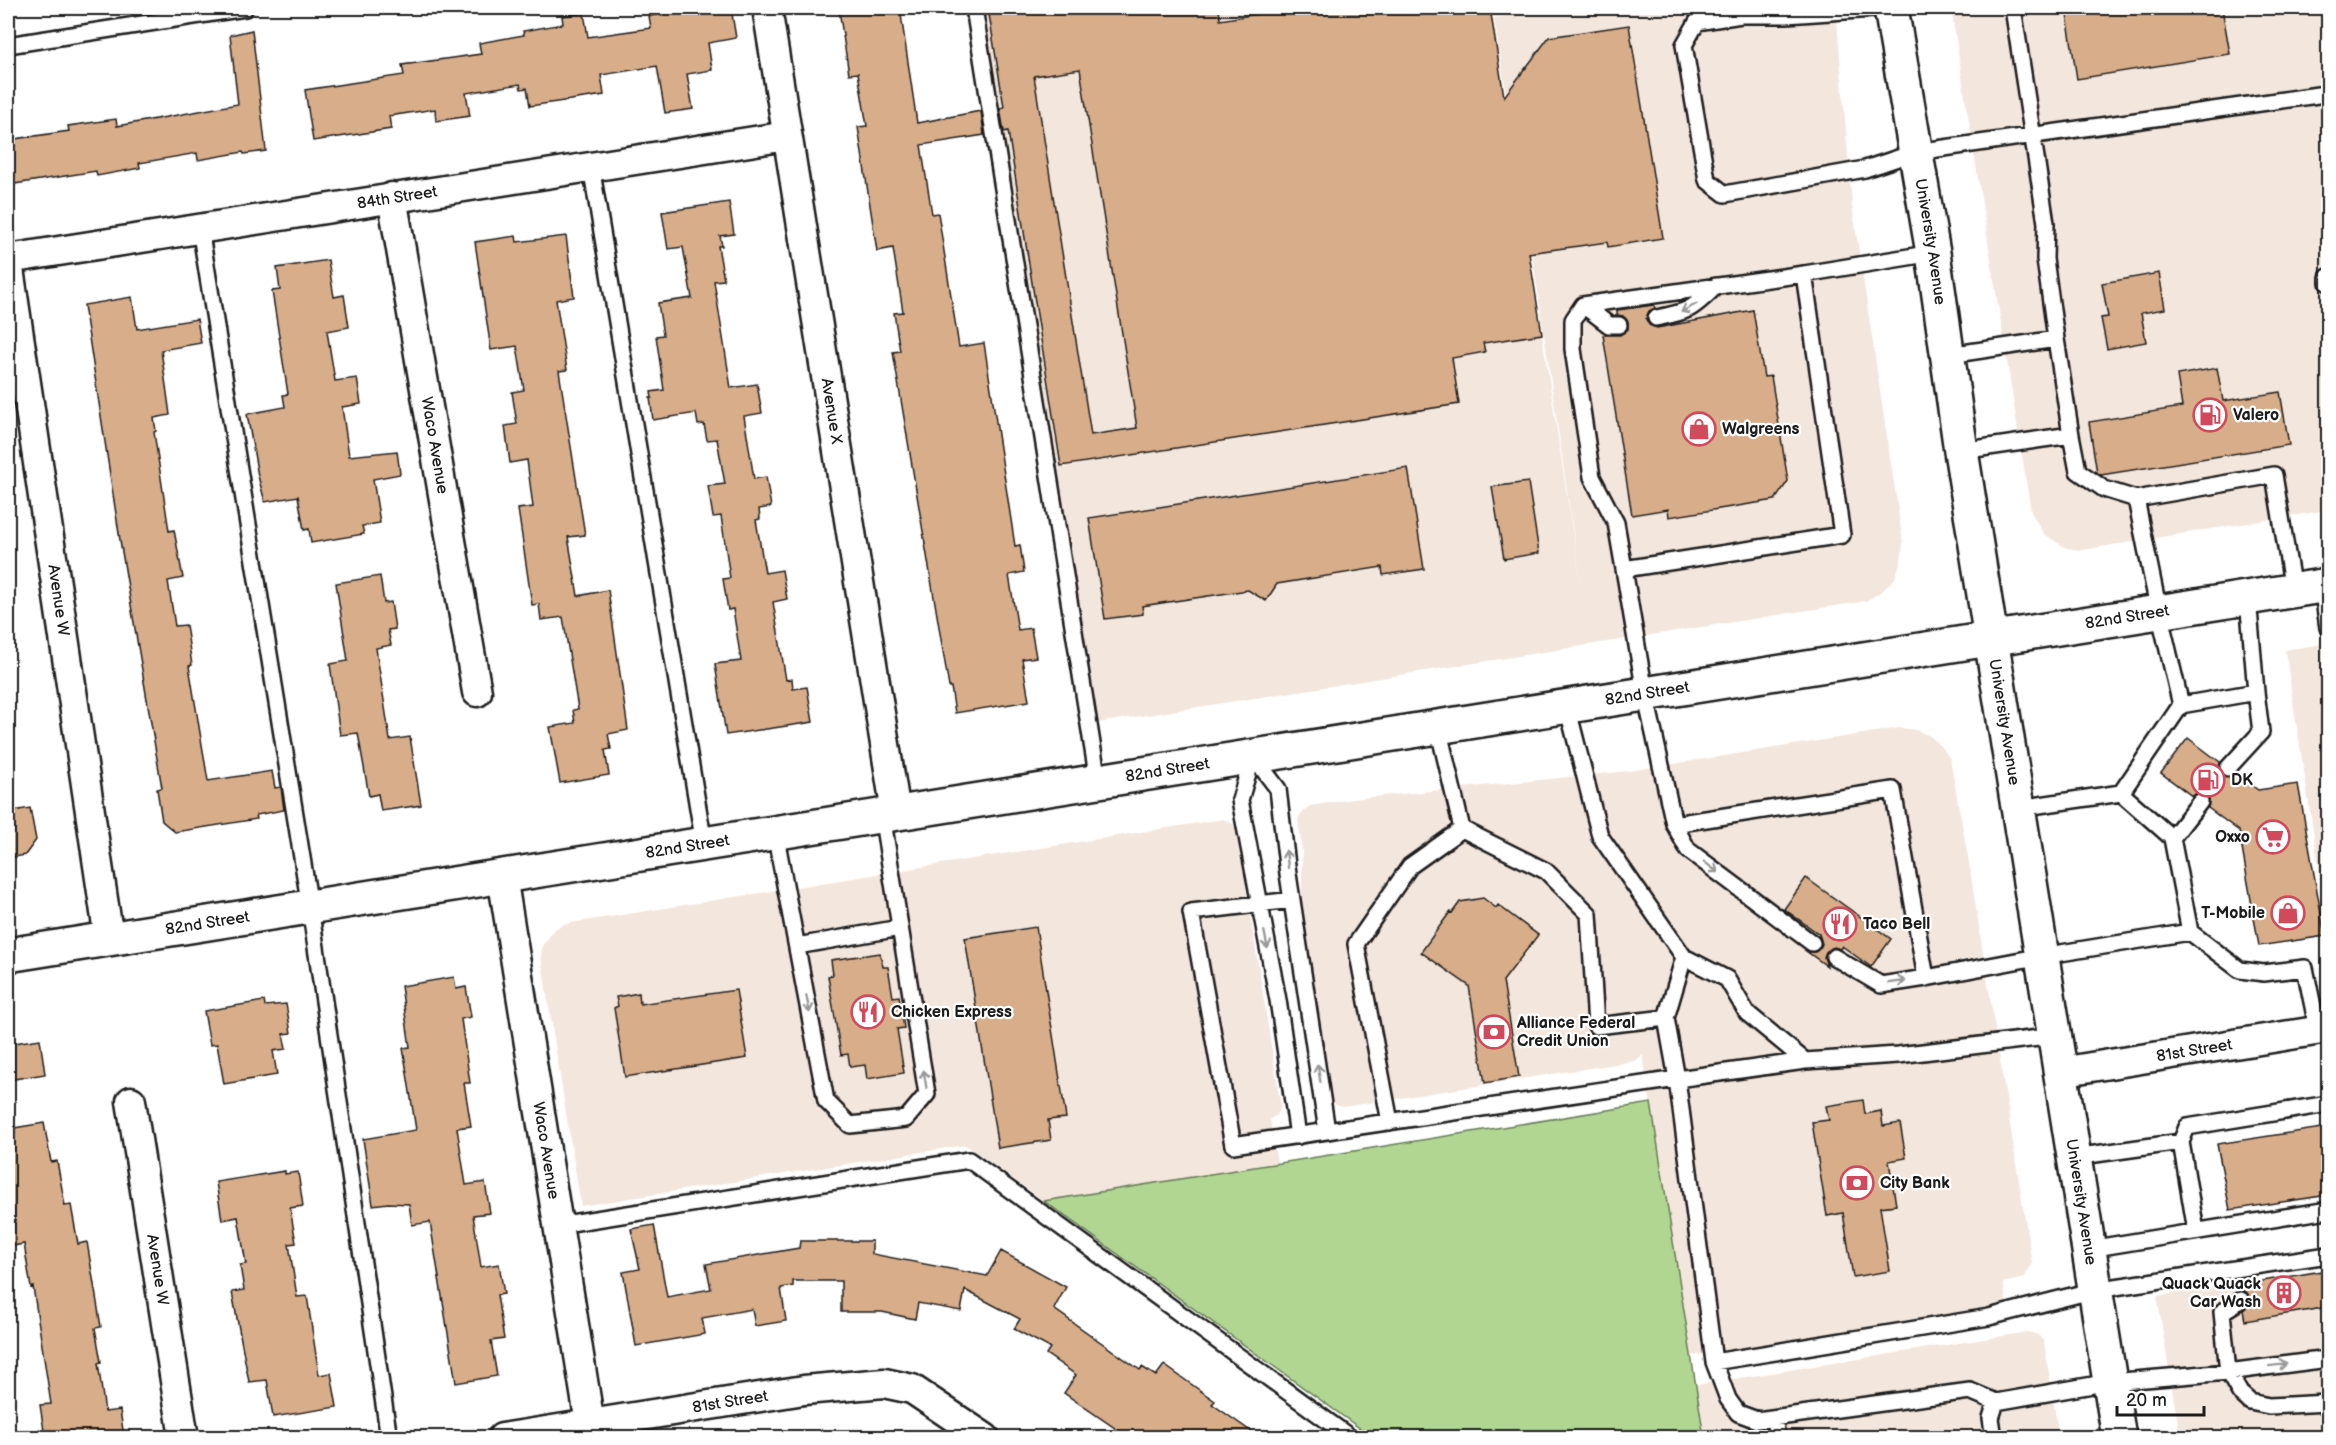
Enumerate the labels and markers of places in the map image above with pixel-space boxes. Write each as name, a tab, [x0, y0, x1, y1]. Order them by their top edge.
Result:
fuel station icon: Valero	[2192, 397, 2228, 433]
place label: Valero	[2233, 406, 2279, 425]
shop icon: Walgreens	[1681, 411, 1717, 447]
place label: Walgreens	[1722, 420, 1800, 439]
fuel station icon: DK	[2190, 762, 2226, 798]
place label: DK	[2231, 771, 2253, 790]
supermarket icon: Oxxo	[2255, 819, 2291, 855]
place label: Oxxo	[2215, 828, 2250, 847]
shop icon: T-Mobile	[2270, 895, 2306, 931]
place label: T-Mobile	[2201, 904, 2265, 923]
restaurant icon: Taco Bell	[1822, 906, 1858, 942]
place label: Taco Bell	[1863, 915, 1930, 934]
restaurant icon: Chicken Express	[850, 994, 886, 1030]
place label: Chicken Express	[891, 1003, 1012, 1022]
bank icon: Alliance Federal Credit Union	[1476, 1014, 1512, 1050]
place label: Alliance Federal Credit Union	[1516, 1014, 1635, 1051]
bank icon: City Bank	[1839, 1165, 1875, 1201]
place label: City Bank	[1880, 1174, 1950, 1193]
place label: Quack Quack Car Wash	[2162, 1275, 2262, 1312]
building icon: Quack Quack Car Wash	[2266, 1275, 2302, 1311]

